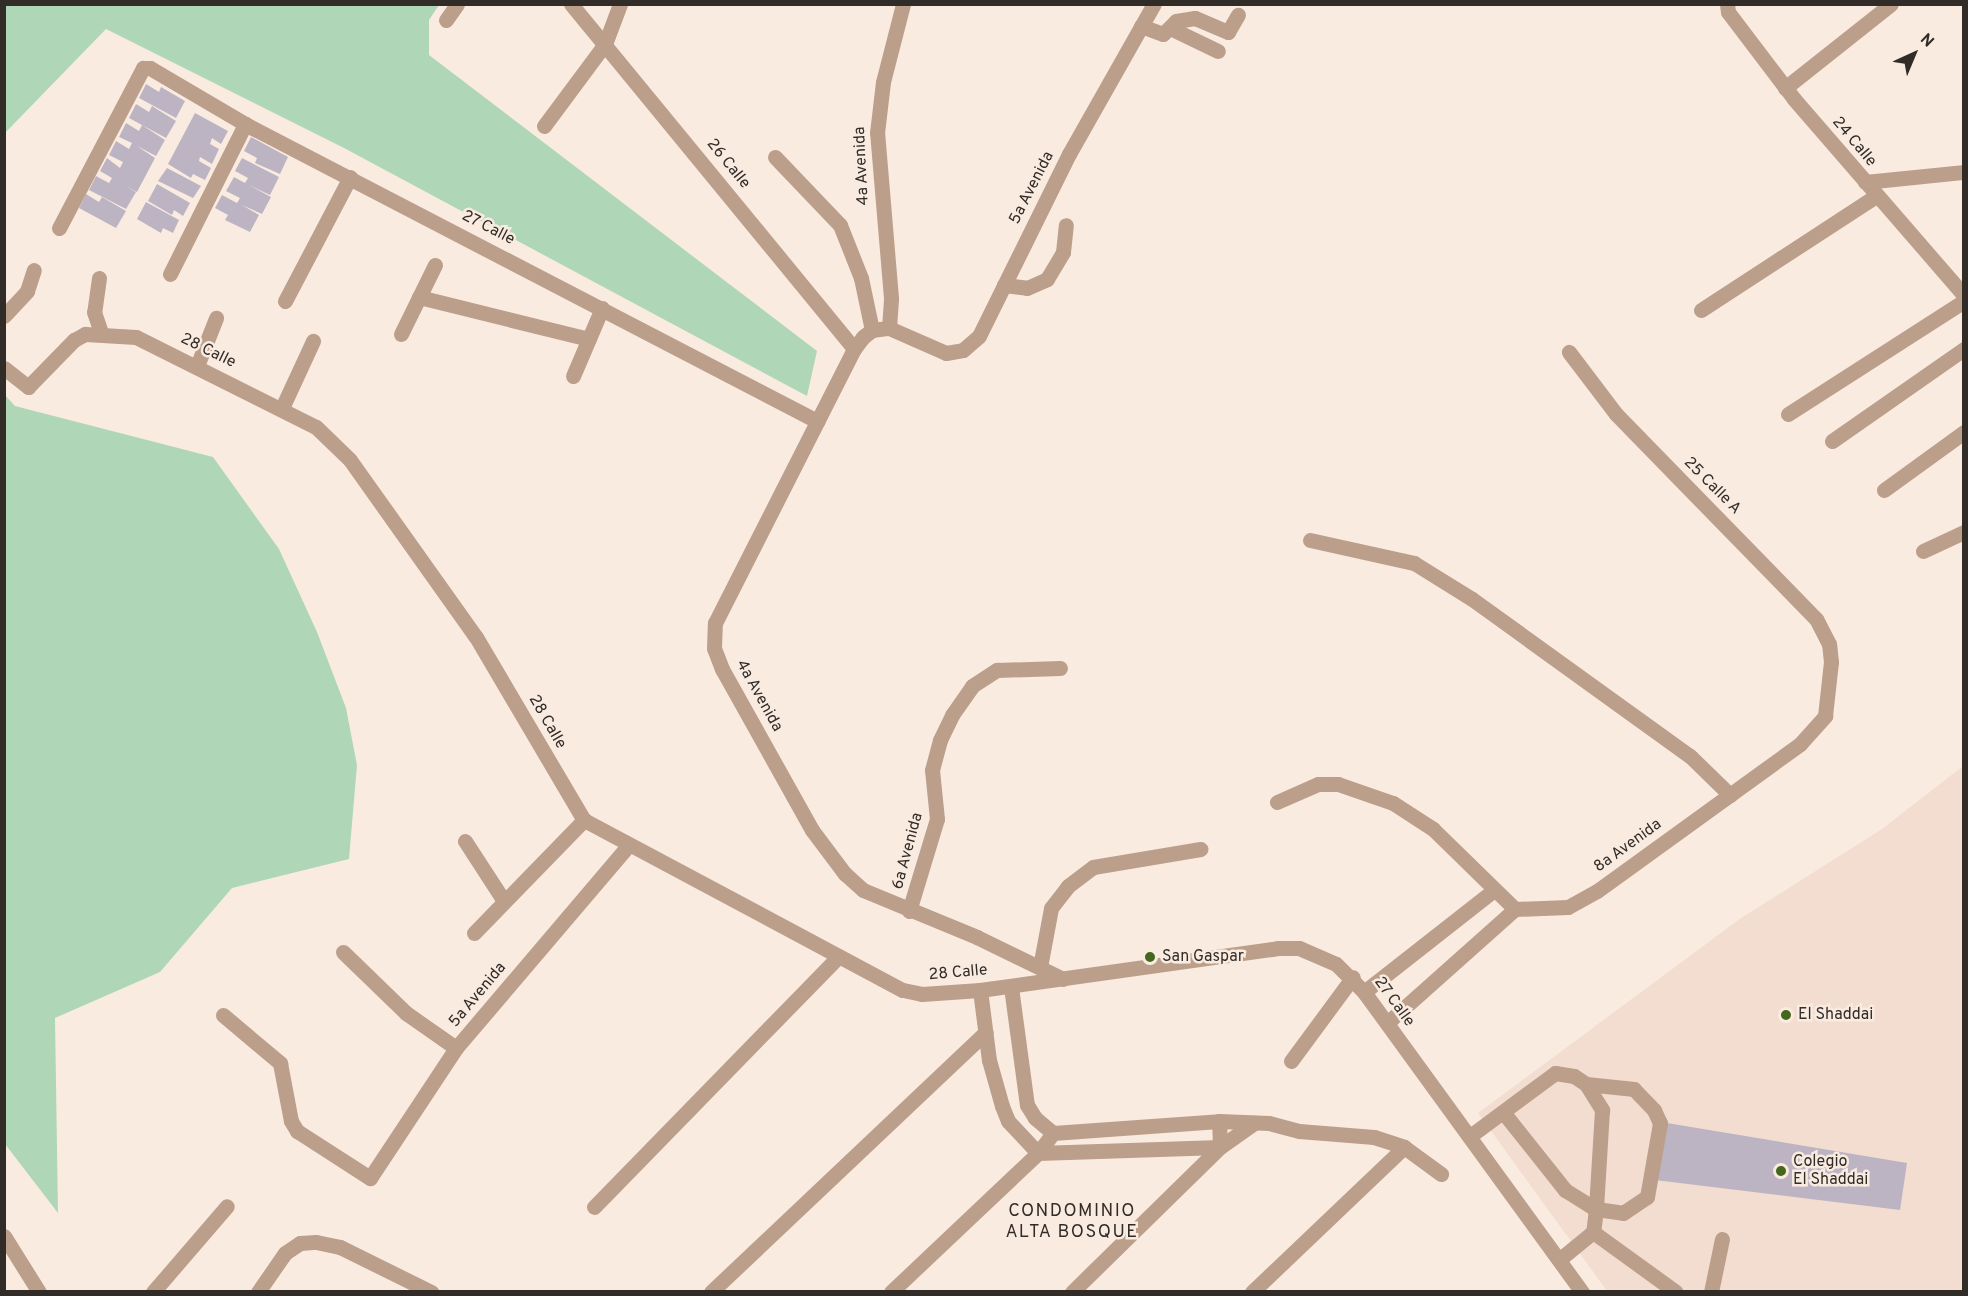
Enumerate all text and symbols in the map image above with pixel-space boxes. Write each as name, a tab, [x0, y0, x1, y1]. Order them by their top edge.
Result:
north arrow	[1884, 24, 1944, 84]
text: N	[1915, 30, 1938, 52]
street label: 24 Calle	[1828, 113, 1880, 171]
street label: 4a Avenida	[850, 126, 874, 206]
street label: 26 Calle	[702, 135, 754, 193]
street label: 5a Avenida	[1005, 148, 1059, 228]
street label: 27 Calle	[458, 206, 518, 250]
street label: 28 Calle	[177, 329, 239, 373]
street label: 25 Calle A	[1679, 453, 1745, 519]
street label: 4a Avenida	[731, 657, 787, 735]
street label: 28 Calle	[524, 692, 570, 752]
street label: 6a Avenida	[888, 810, 928, 892]
street label: 8a Avenida	[1590, 815, 1666, 877]
place label: San Gaspar	[1162, 947, 1244, 967]
marker: San Gaspar	[1143, 950, 1157, 964]
street label: 5a Avenida	[445, 958, 511, 1032]
street label: 28 Calle	[928, 961, 988, 985]
street label: 27 Calle	[1369, 973, 1419, 1031]
place label: El Shaddai	[1798, 1005, 1873, 1025]
marker: El Shaddai	[1779, 1008, 1793, 1022]
place label: Colegio El Shaddai	[1793, 1152, 1868, 1190]
marker: Colegio El Shaddai	[1774, 1164, 1788, 1178]
district label: CONDOMINIO ALTA BOSQUE	[1005, 1202, 1139, 1244]

